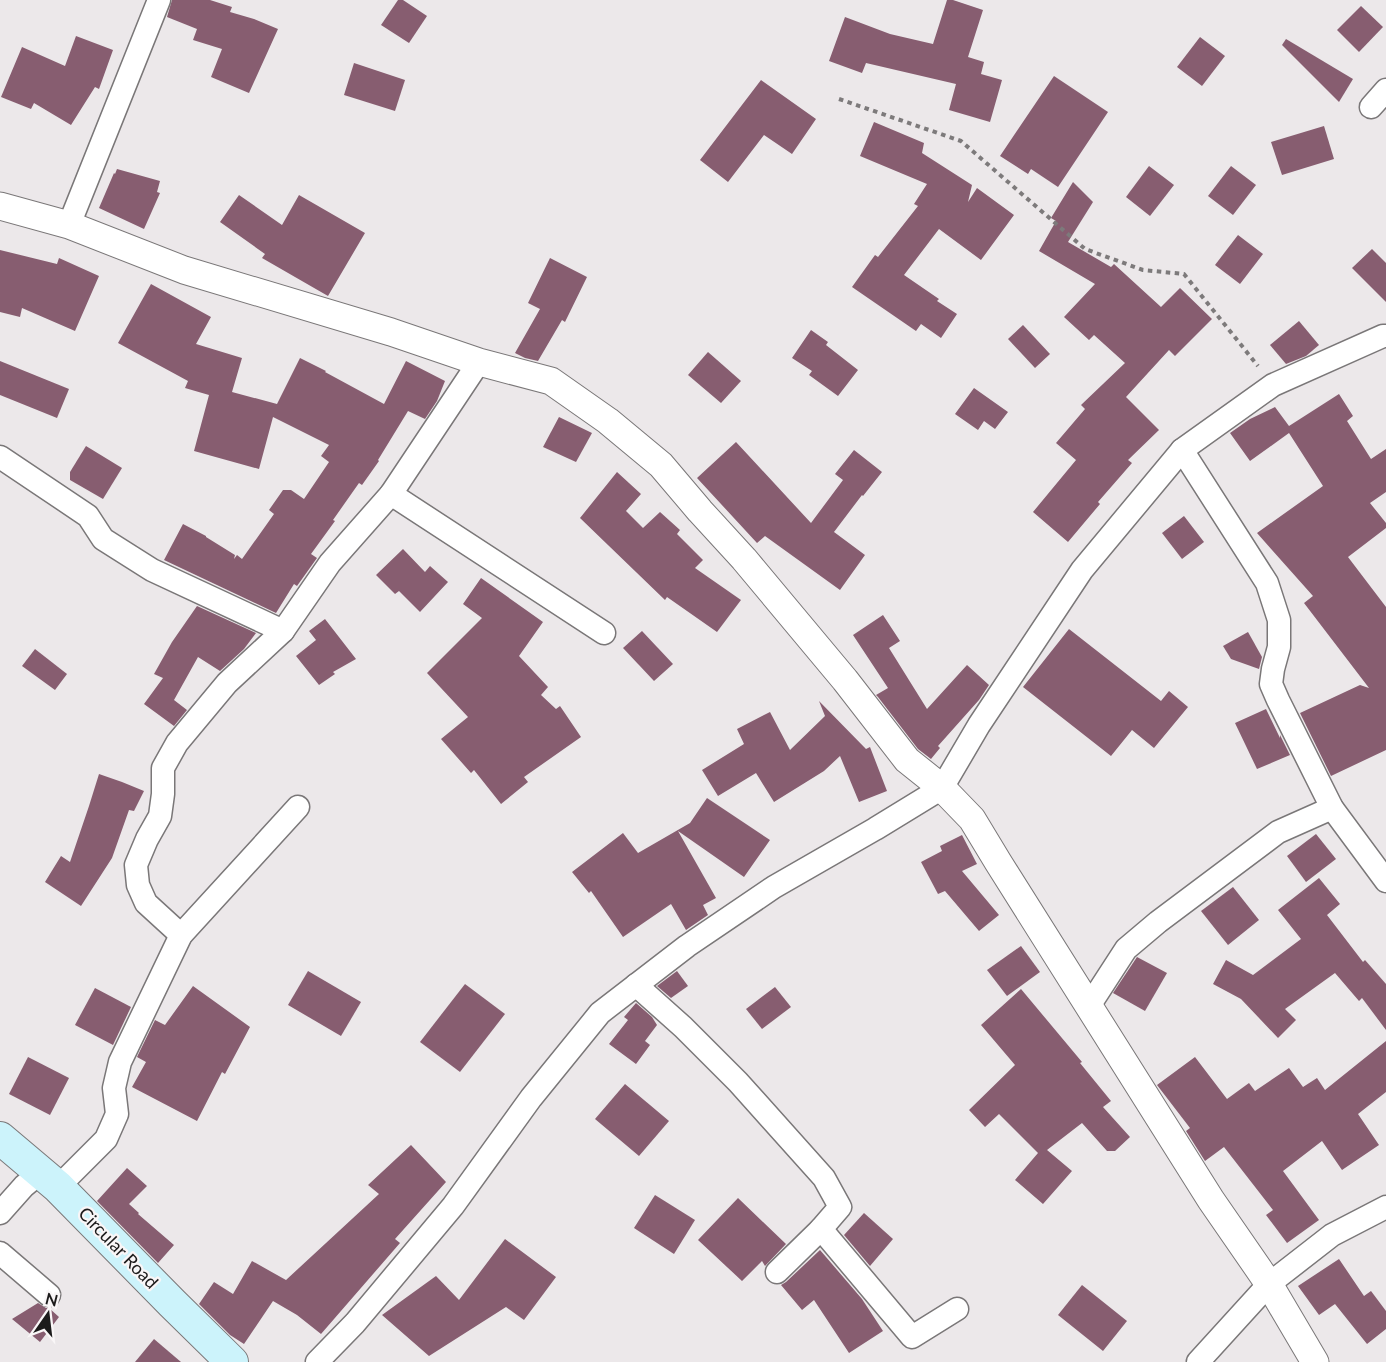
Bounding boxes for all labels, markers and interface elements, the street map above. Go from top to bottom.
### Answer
street label: Circular Road [74,1202,163,1293]
north arrow [18,1284,78,1344]
text: N [43,1288,60,1310]

